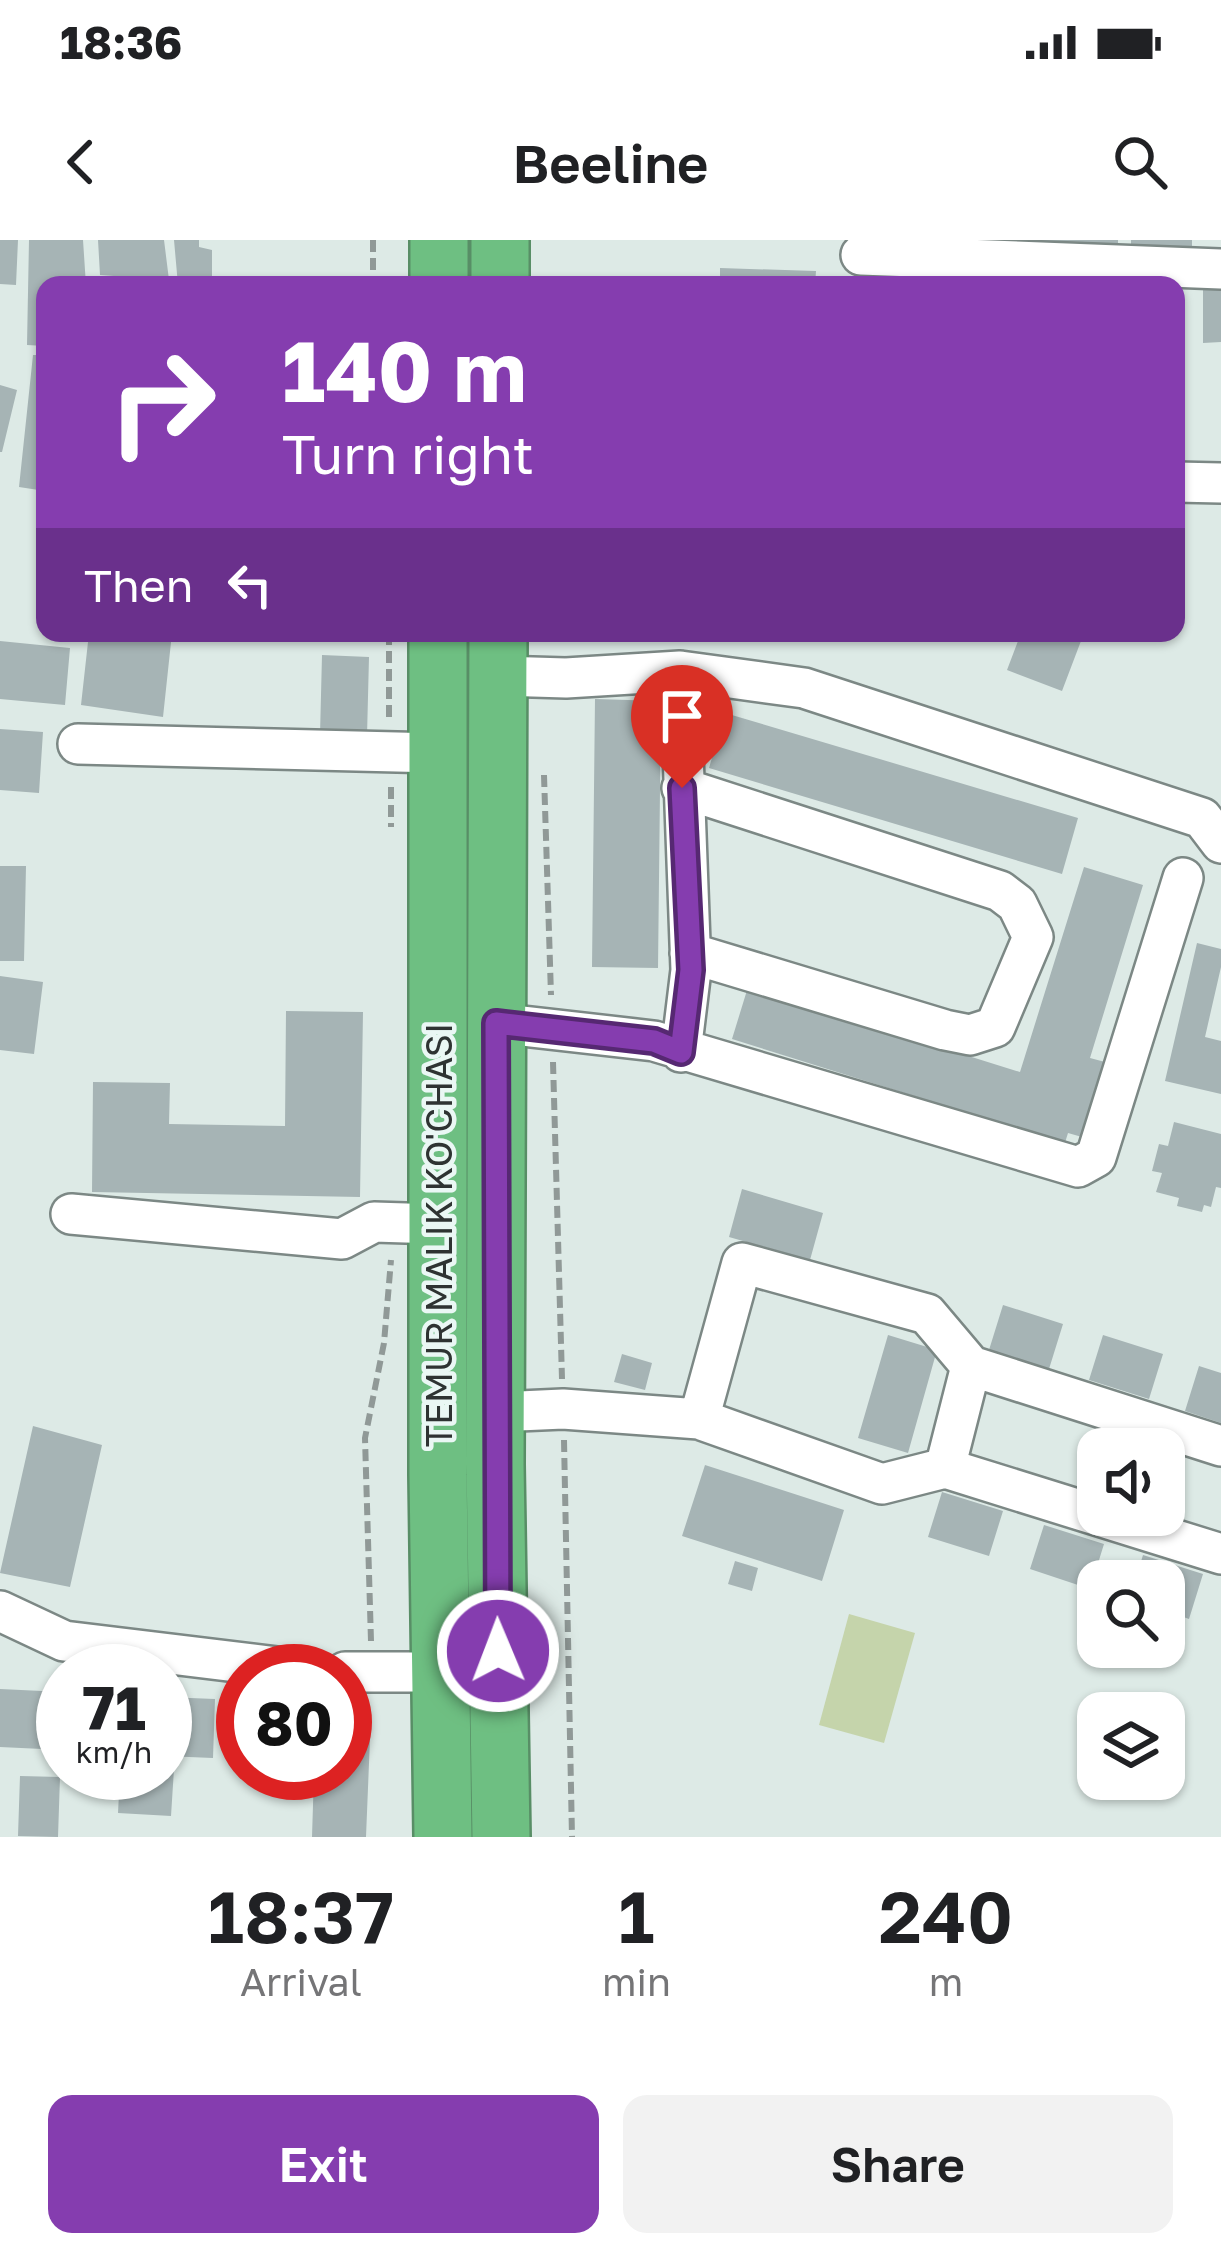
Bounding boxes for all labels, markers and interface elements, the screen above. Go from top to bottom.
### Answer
text: 18:36 [60,15,182,69]
icon: back [48,129,114,195]
icon: search [1107,129,1173,195]
text: Beeline [513,130,708,195]
text: 140 m [282,320,527,420]
icon: right [84,324,240,480]
text: Turn right [282,421,534,486]
icon: left [217,552,283,618]
text: Then [84,558,193,612]
pin [631,665,733,788]
icon: arrive [649,683,715,749]
street label: TEMUR MALIK KO'CHASI [417,1023,460,1447]
map controls [1077,1428,1185,1800]
button: sound [1077,1428,1185,1536]
button: search [1077,1560,1185,1668]
position arrow [435,1588,561,1714]
speed limit sign: 80 [216,1644,372,1800]
text: 71 [82,1671,146,1743]
button: layers [1077,1692,1185,1800]
text: km/h [76,1734,152,1770]
text: 18:37 [208,1872,394,1959]
text: 1 [618,1872,655,1959]
text: 240 [879,1872,1013,1959]
text: Arrival [240,1958,362,2005]
text: min [602,1958,671,2005]
text: m [929,1958,963,2005]
button: Exit [48,2095,599,2233]
button: Share [623,2095,1173,2233]

